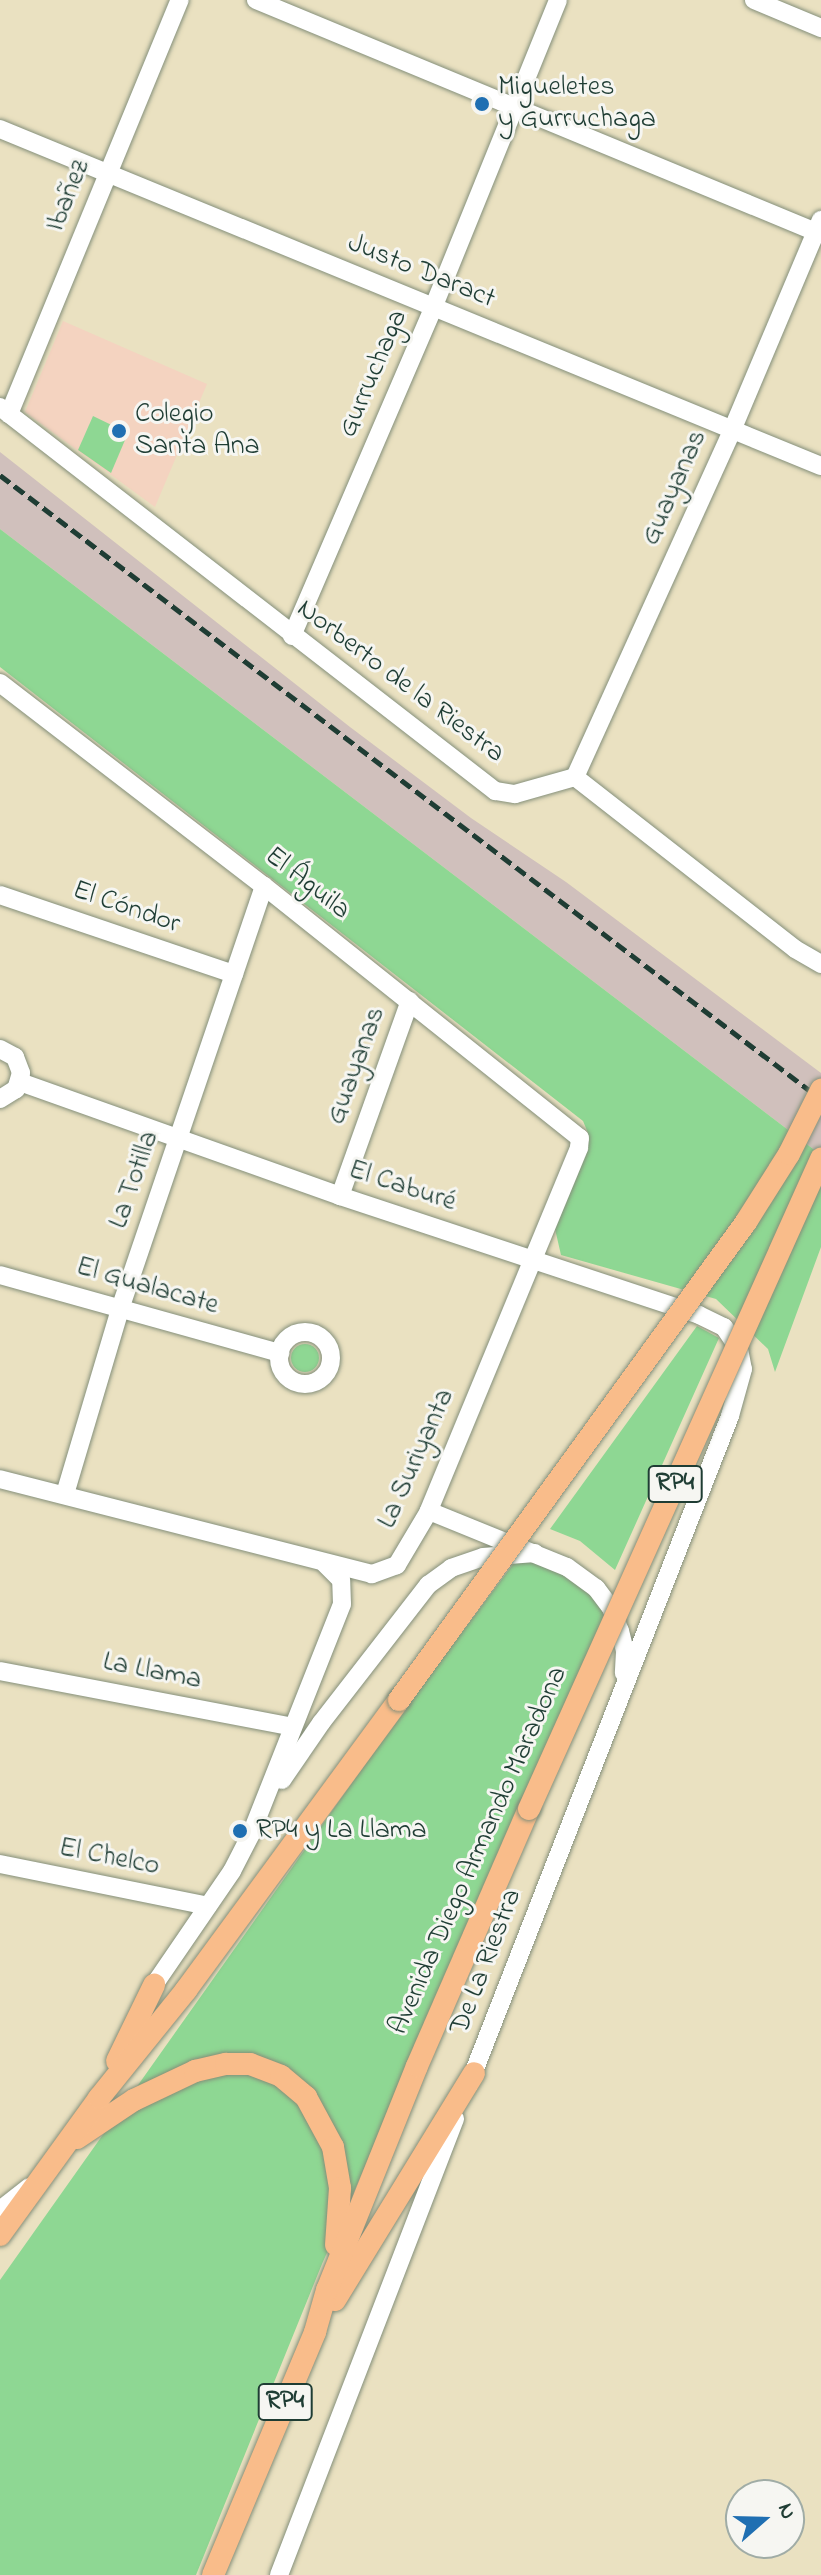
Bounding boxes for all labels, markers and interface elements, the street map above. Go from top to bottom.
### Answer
place label: Migueletes y Gurruchaga [498,71,656,137]
marker: Migueletes y Gurruchaga [473,95,491,113]
street label: Ibañez [39,155,99,237]
street label: Justo Daract [342,227,500,317]
street label: Gurruchaga [332,305,416,443]
place label: Colegio Santa Ana [135,398,260,464]
marker: Colegio Santa Ana [110,422,128,440]
street label: Guayanas [635,425,715,551]
street label: Norberto de la Riestra [289,593,511,771]
street label: El Águila [258,840,356,928]
street label: El Cóndor [68,874,184,942]
street label: Guayanas [320,1003,394,1129]
street label: La Totilla [103,1127,167,1233]
street label: El Caburé [344,1154,460,1220]
street label: El Gualacate [72,1251,222,1323]
street label: La Suriyanta [371,1384,463,1534]
road number: RP4 [647,1462,703,1506]
street label: La Llama [100,1646,204,1698]
street label: Avenida Diego Armando Maradona [382,1662,576,2040]
place label: RP4 y La Llama [256,1814,427,1848]
marker: RP4 y La Llama [231,1822,249,1840]
street label: El Chelco [56,1832,162,1884]
street label: De La Riestra [444,1885,530,2039]
road number: RP4 [257,2380,313,2424]
north arrow [725,2479,805,2559]
text: N [768,2499,803,2524]

